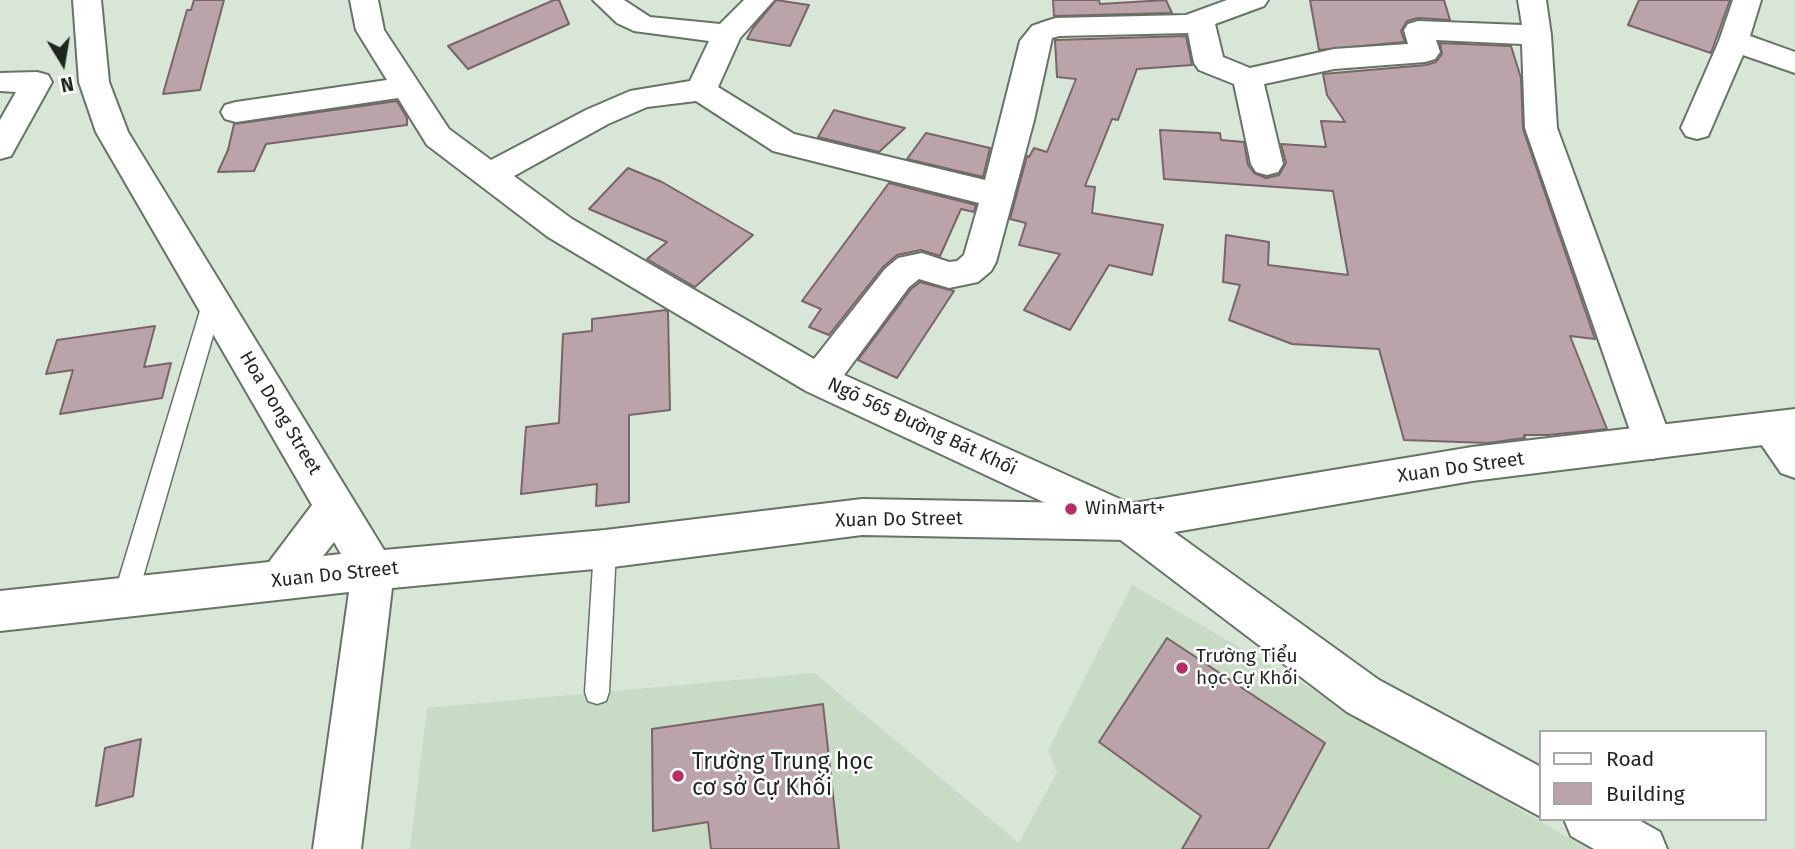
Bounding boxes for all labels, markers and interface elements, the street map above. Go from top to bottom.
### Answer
north arrow [28,28,98,98]
text: N [59,72,75,97]
street label: Hoa Dong Street [234,347,326,479]
street label: Ngõ 565 Đường Bát Khối [824,373,1020,481]
street label: Xuan Do Street [1396,448,1526,488]
place label: WinMart+ [1085,498,1165,520]
marker: WinMart+ [1063,501,1079,517]
street label: Xuan Do Street [835,507,963,533]
street label: Xuan Do Street [270,557,400,593]
place label: Trường Tiểu học Cự Khối [1196,646,1298,690]
marker: Trường Tiểu học Cự Khối [1174,660,1190,676]
legend [1540,730,1767,821]
text: Road [1606,746,1654,772]
place label: Trường Trung học cơ sở Cự Khối [692,749,874,803]
marker: Trường Trung học cơ sở Cự Khối [670,768,686,784]
text: Building [1606,781,1685,807]

